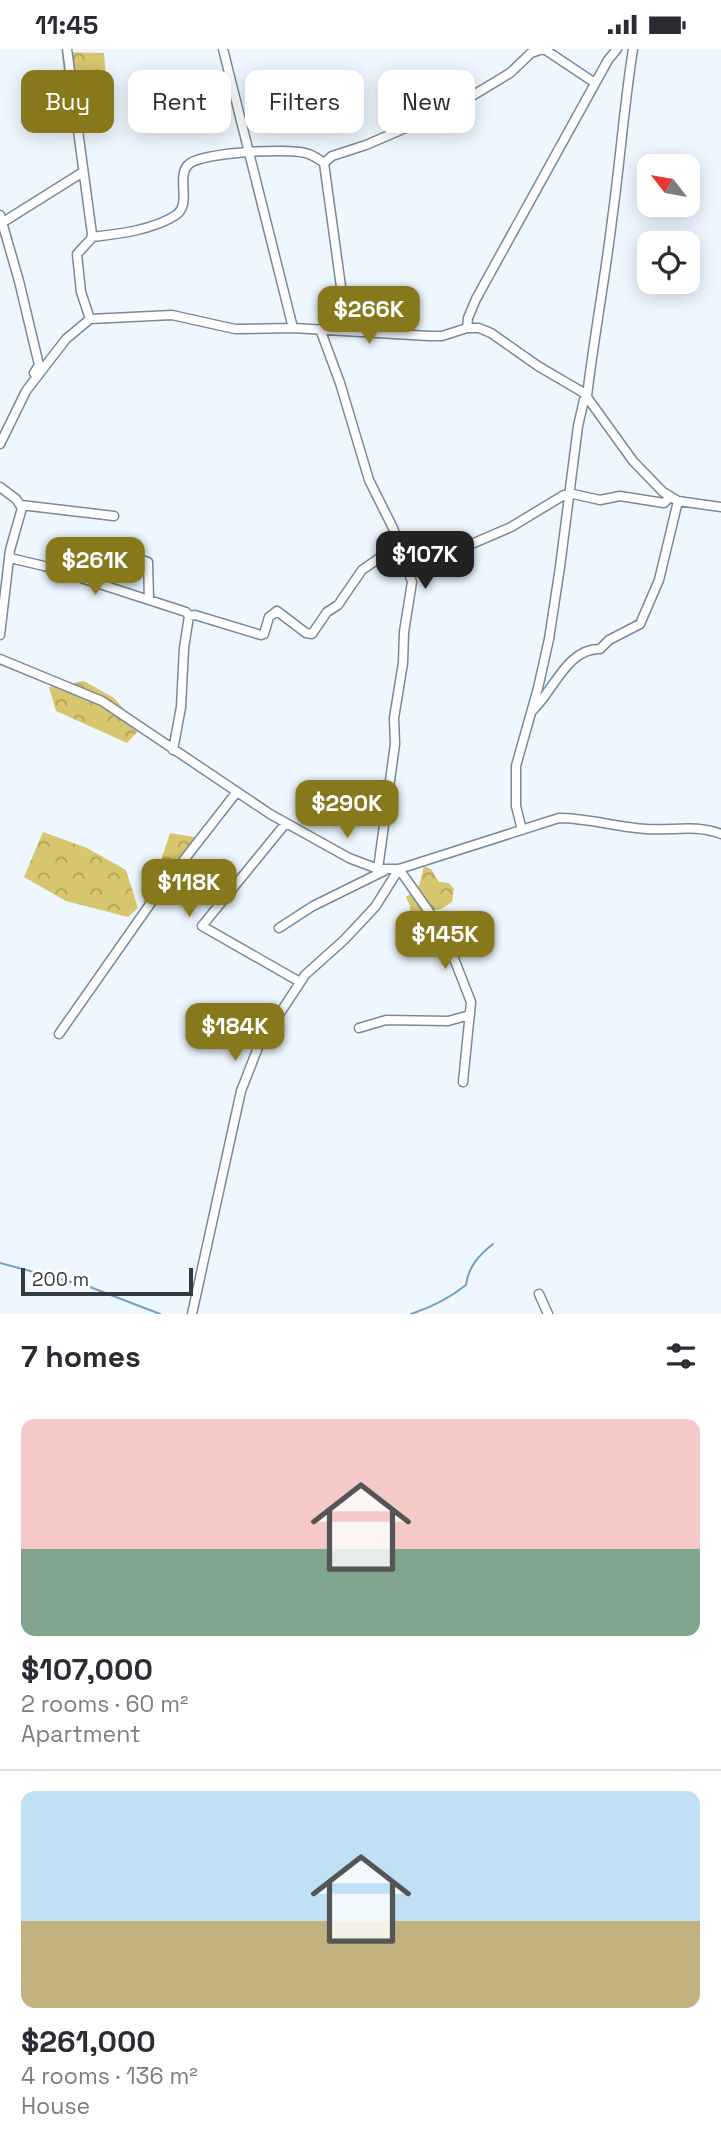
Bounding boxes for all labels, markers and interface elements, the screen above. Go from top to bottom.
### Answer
text: 11:45 [35,8,98,42]
chip: Buy [21,70,114,133]
chip: Rent [128,70,231,133]
chip: Filters [245,70,364,133]
chip: New [378,70,475,133]
north arrow [637,154,700,217]
map controls [637,154,700,294]
button: locate [637,231,700,294]
pin: $266K [320,287,418,346]
text: $266K [334,294,404,324]
pin: $107K [376,531,474,591]
pin: $261K [46,538,144,597]
text: $107K [392,539,458,569]
text: $261K [62,545,128,575]
pin: $290K [298,781,396,840]
text: $290K [311,788,383,818]
pin: $118K [140,859,238,919]
text: $118K [158,867,220,897]
pin: $145K [396,911,494,971]
text: $145K [411,919,479,949]
pin: $184K [186,1003,284,1063]
text: $184K [201,1011,269,1041]
scale bar [21,1265,192,1297]
text: 200 m [32,1267,89,1292]
text: 7 homes [21,1337,141,1376]
icon: filters [662,1337,700,1375]
icon: home [298,1464,424,1590]
text: $107,000 [21,1650,153,1689]
text: 2 rooms · 60 m² [21,1689,188,1719]
text: Apartment [21,1719,141,1749]
icon: home [298,1836,424,1962]
text: $261,000 [21,2022,156,2061]
text: 4 rooms · 136 m² [21,2061,198,2091]
text: House [21,2091,90,2121]

